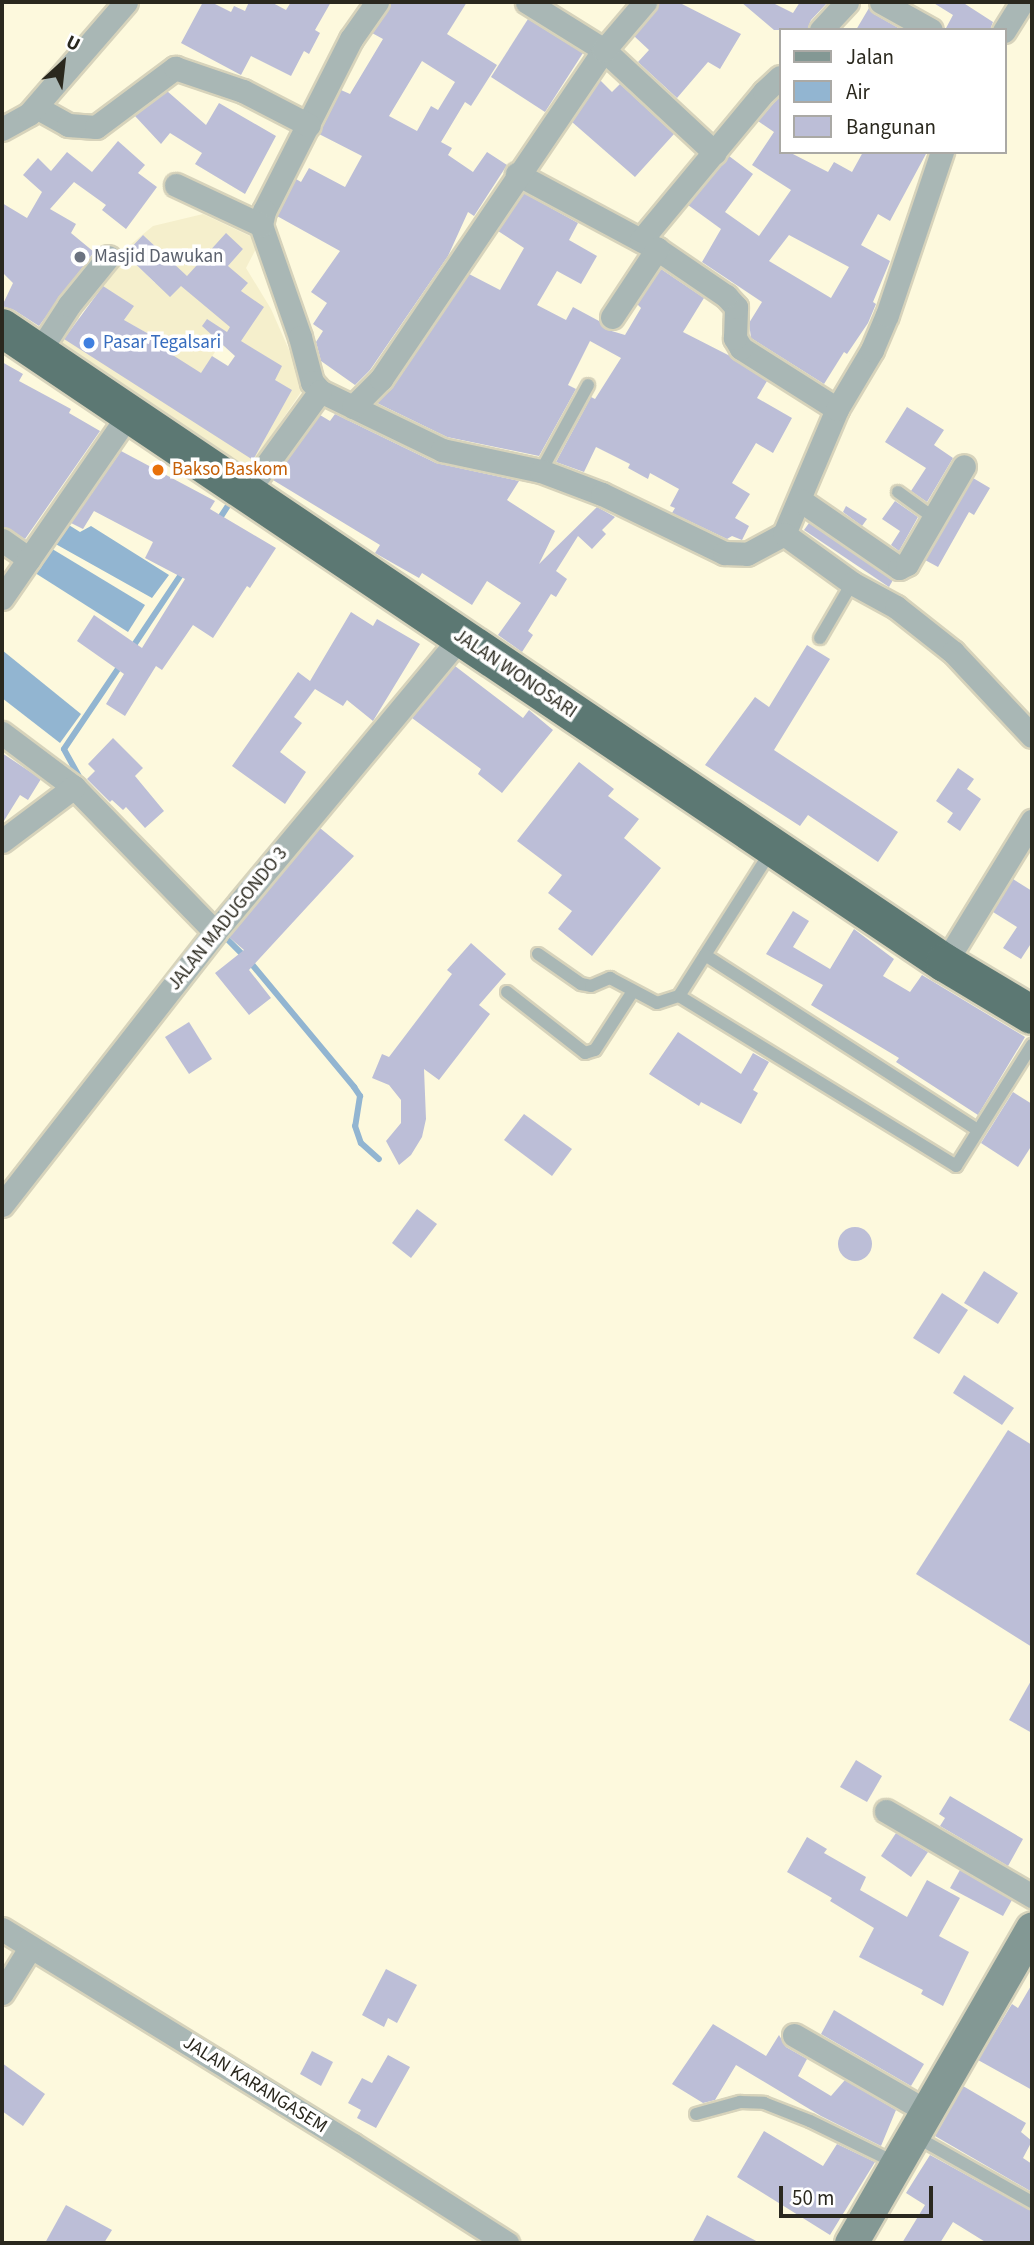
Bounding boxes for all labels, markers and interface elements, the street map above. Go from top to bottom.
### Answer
north arrow [28,28,98,98]
legend [778,28,1006,154]
text: U [61,29,85,59]
text: Jalan [846,42,894,72]
text: Air [846,77,870,107]
text: Bangunan [846,112,936,142]
place label: Masjid Dawukan [94,246,224,268]
marker: Masjid Dawukan [72,249,88,265]
place label: Pasar Tegalsari [103,332,221,354]
marker: Pasar Tegalsari [81,335,97,351]
place label: Bakso Baskom [172,459,288,481]
marker: Bakso Baskom [150,462,166,478]
street label: JALAN WONOSARI [449,624,581,724]
street label: JALAN MADUGONDO 3 [163,843,293,995]
street label: JALAN KARANGASEM [179,2031,331,2139]
scale bar [782,2172,936,2216]
text: 50 m [792,2183,834,2213]

